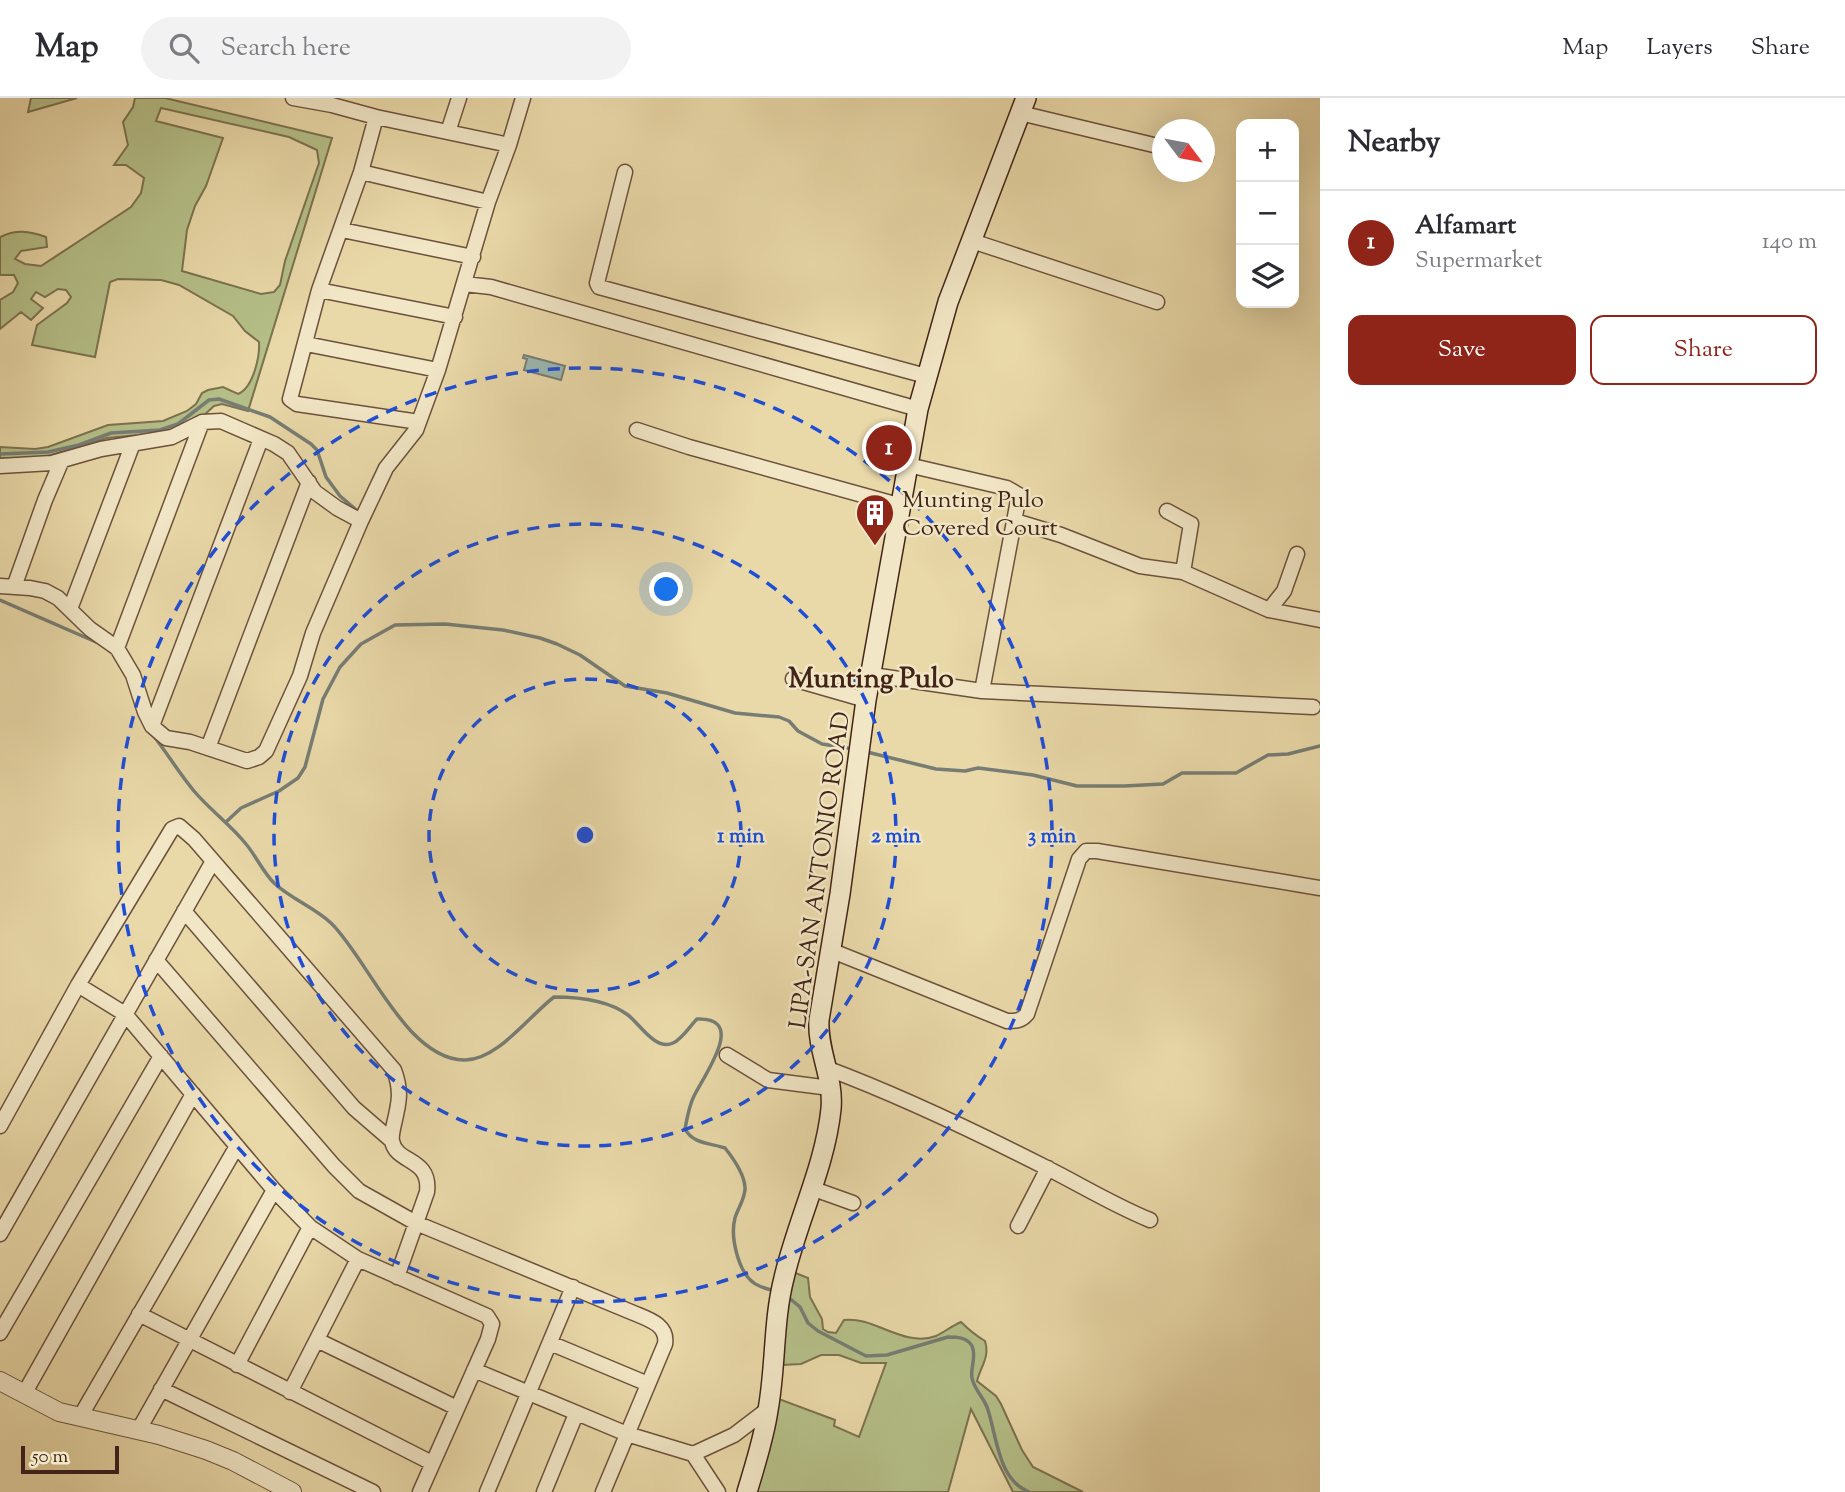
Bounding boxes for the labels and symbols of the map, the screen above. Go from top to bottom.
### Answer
north arrow [1152,119,1215,182]
pin: 1 [866,422,912,474]
place label: Munting Pulo Covered Court [902,484,1058,546]
building icon: Munting Pulo Covered Court [854,492,896,547]
your location [649,572,683,606]
district label: Munting Pulo [788,660,954,700]
street label: LIPA-SAN ANTONIO ROAD [782,709,860,1031]
text: 1 min [717,822,765,852]
text: 2 min [871,822,922,852]
text: 3 min [1028,822,1077,852]
centre of rings [573,823,597,847]
scale bar [21,1443,119,1475]

